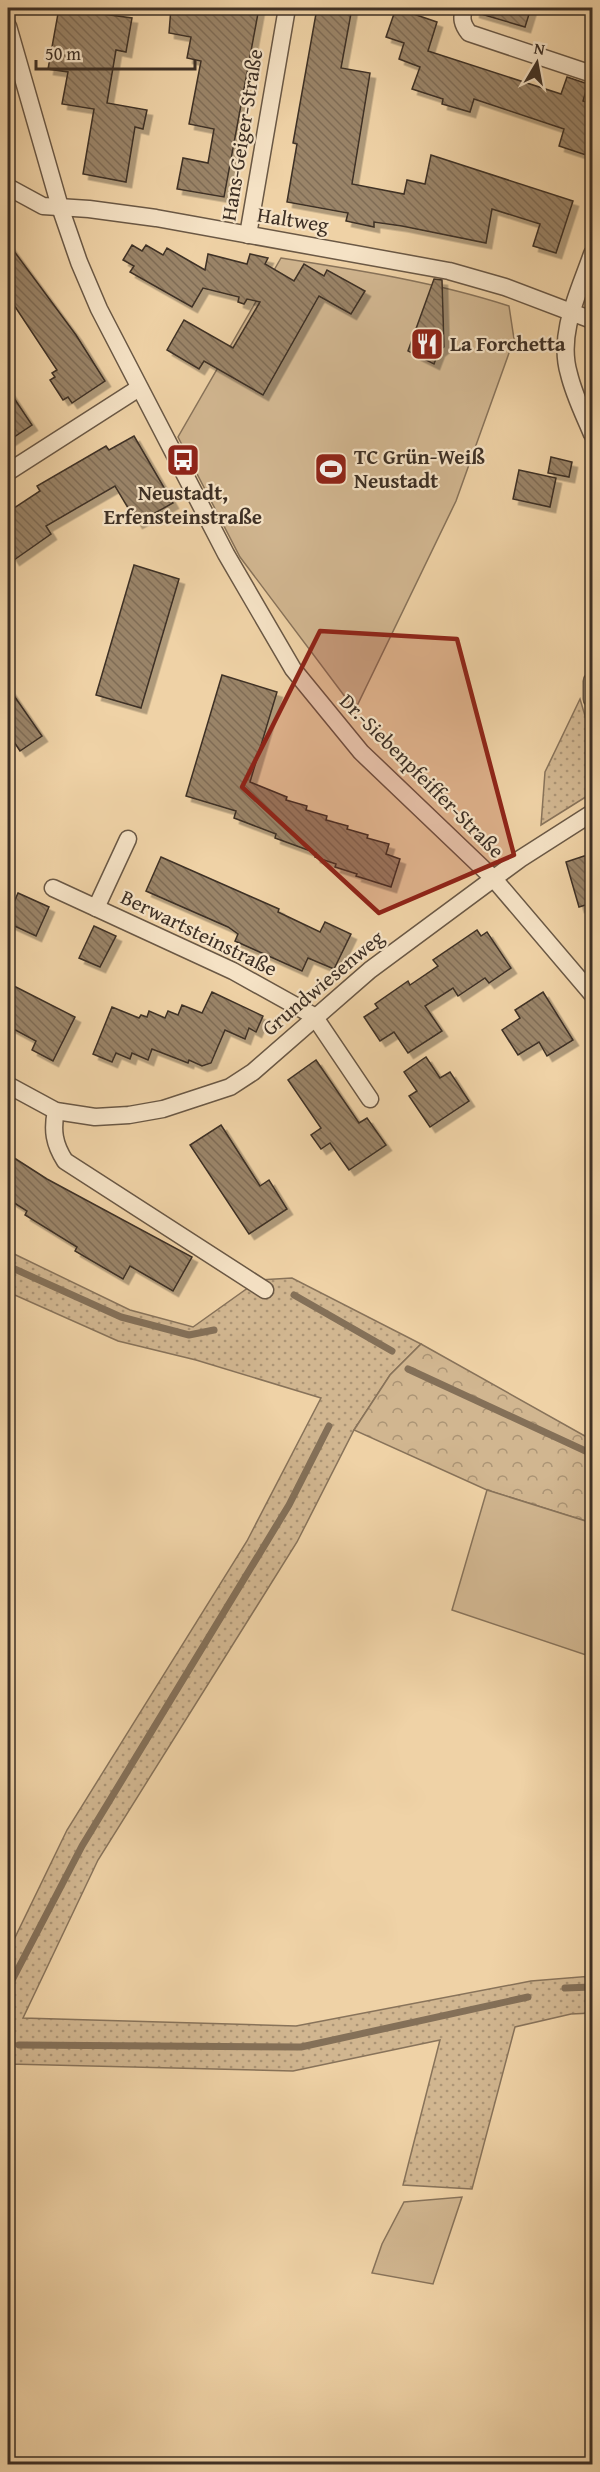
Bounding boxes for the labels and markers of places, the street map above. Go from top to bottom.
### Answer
restaurant icon: La Forchetta [409,326,445,362]
place label: La Forchetta [450,328,566,359]
place label: TC Grün-Weiß Neustadt [354,441,485,496]
bus stop icon: Neustadt, Erfensteinstraße [165,442,201,478]
sports icon: TC Grün-Weiß Neustadt [313,451,349,487]
place label: Neustadt, Erfensteinstraße [104,477,262,532]

